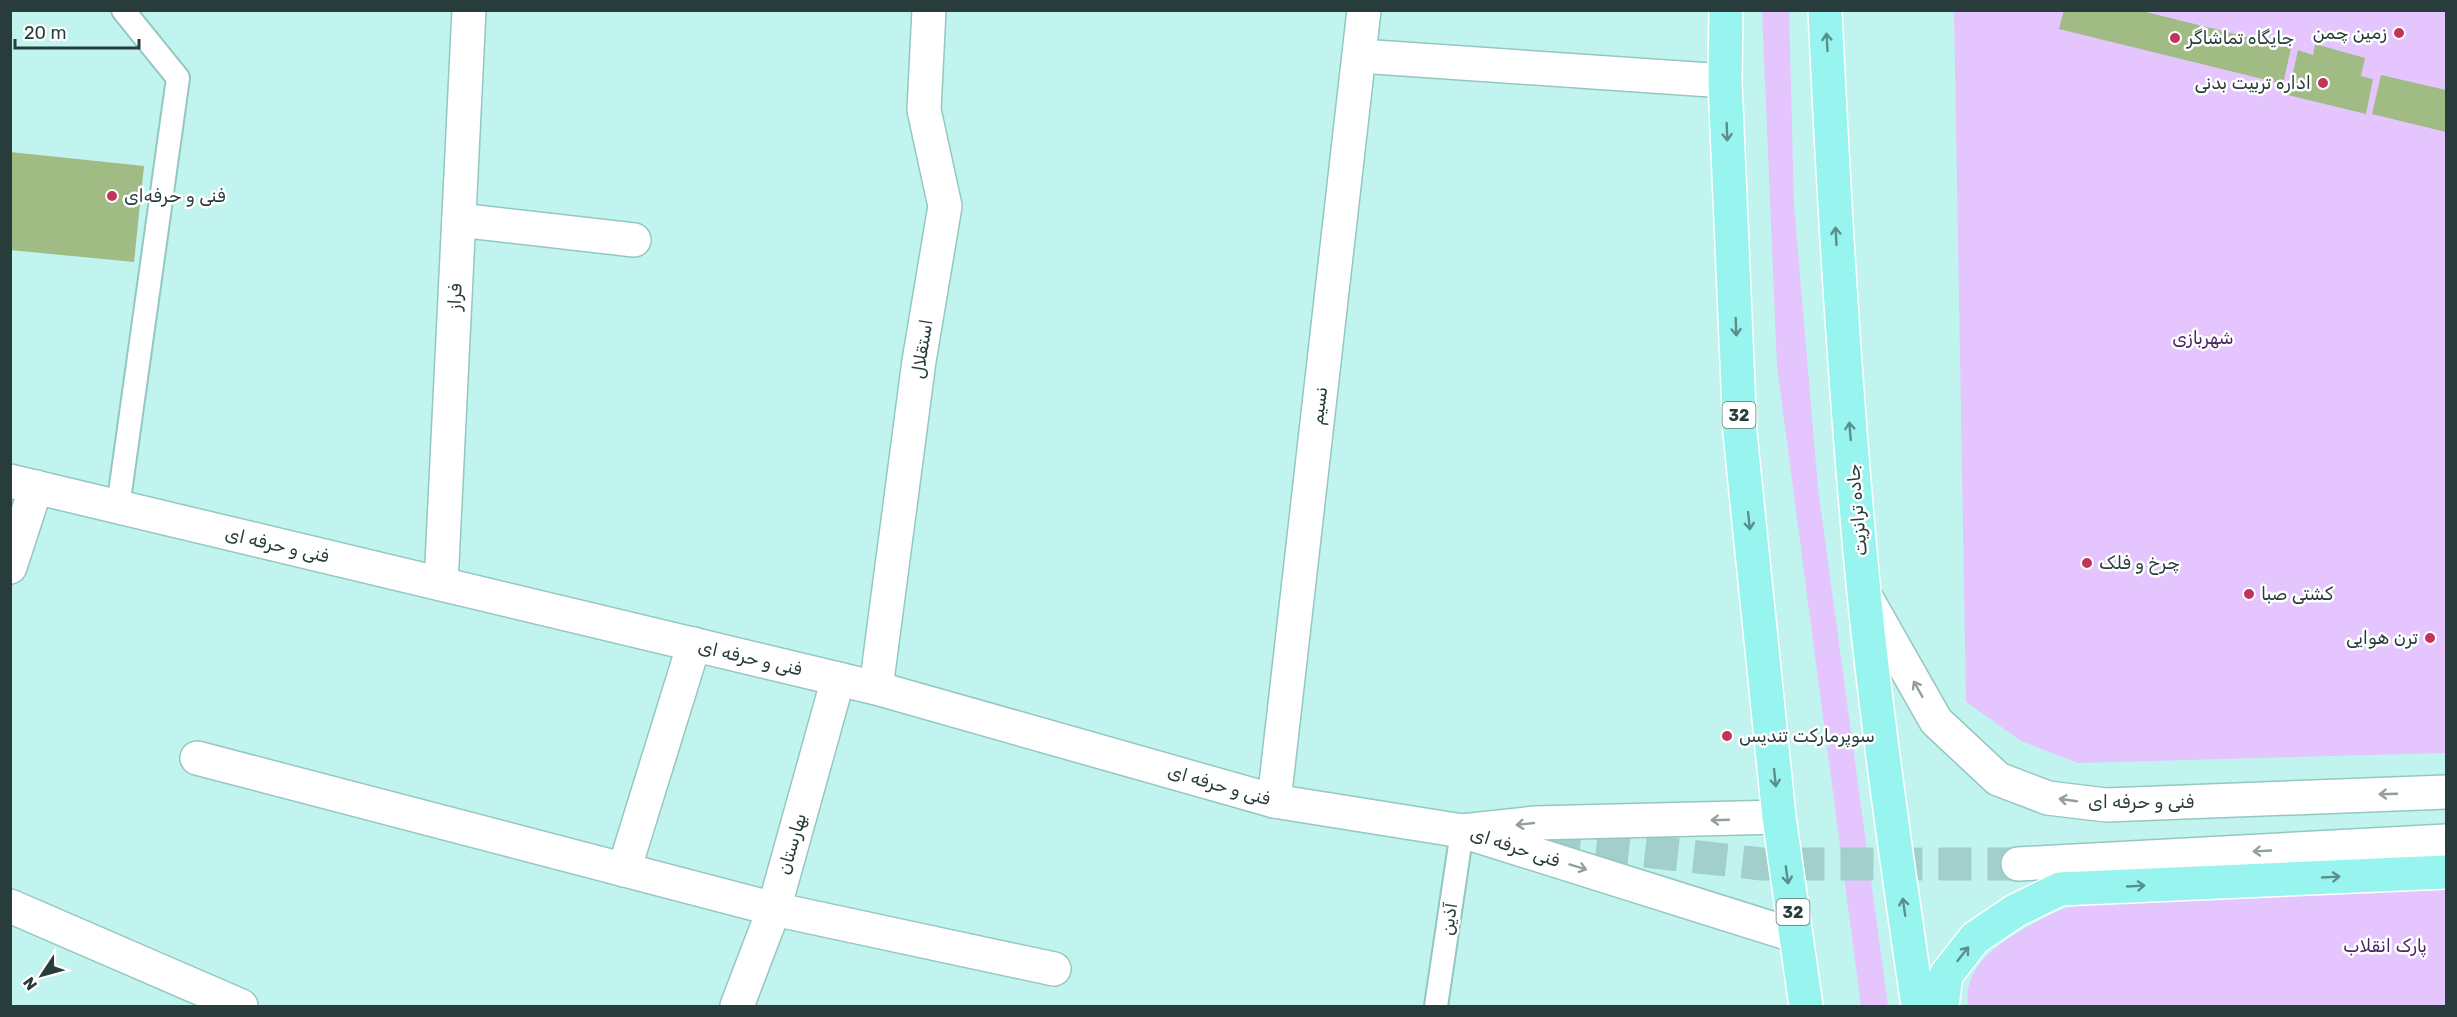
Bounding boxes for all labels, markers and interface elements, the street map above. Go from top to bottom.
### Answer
scale bar [15,12,140,50]
text: 20 m [24,22,66,44]
place label: زمین چمن [2313,22,2387,44]
marker: زمین چمن [2392,26,2406,40]
place label: جایگاه تماشاگر [2186,27,2294,49]
marker: جایگاه تماشاگر [2168,31,2182,45]
one-way arrow [1821,32,1832,52]
place label: اداره تربیت بدنی [2194,72,2311,94]
marker: اداره تربیت بدنی [2316,76,2330,90]
one-way arrow [1722,121,1733,141]
place label: فنی و حرفه‌ای [124,185,225,207]
marker: فنی و حرفه‌ای [105,189,119,203]
one-way arrow [1830,227,1841,247]
street label: فراز [443,283,467,312]
one-way arrow [1730,316,1741,336]
street label: استقلال [906,318,938,380]
park label: شهربازی [2172,327,2234,349]
street label: نسيم [1306,386,1333,426]
road number: 32 [1722,402,1756,428]
one-way arrow [1845,421,1856,441]
street label: جاده ترانزیت [1842,463,1872,557]
one-way arrow [1744,511,1755,531]
street label: فنی و حرفه ای [223,522,331,568]
place label: چرخ و فلک [2099,552,2180,575]
marker: چرخ و فلک [2080,556,2094,570]
place label: کشتی صبا [2261,583,2333,605]
marker: کشتی صبا [2242,587,2256,601]
place label: ترن هوایی [2346,627,2418,649]
marker: ترن هوایی [2423,631,2437,645]
street label: فنی و حرفه ای [696,635,804,681]
one-way arrow [1912,680,1923,698]
place label: سوپرمارکت تندیس [1739,725,1875,748]
marker: سوپرمارکت تندیس [1720,729,1734,743]
street label: فنی و حرفه ای [1165,760,1273,810]
one-way arrow [1770,768,1781,787]
one-way arrow [2379,789,2399,800]
street label: فنی و حرفه ای [2088,791,2194,813]
one-way arrow [2058,795,2078,806]
street label: بهارستان [773,811,811,877]
one-way arrow [1711,814,1731,825]
one-way arrow [1516,819,1536,830]
street label: فنی حرفه ای [1467,822,1563,872]
one-way arrow [2253,845,2273,856]
one-way arrow [1568,862,1587,873]
one-way arrow [1782,865,1793,884]
one-way arrow [2321,872,2341,883]
one-way arrow [2126,880,2146,891]
one-way arrow [1898,898,1909,917]
road number: 32 [1776,899,1810,925]
street label: آذین [1436,901,1462,937]
park label: پارک انقلاب [2343,935,2427,958]
north arrow [12,945,72,1005]
one-way arrow [1956,946,1969,962]
text: N [19,973,41,994]

